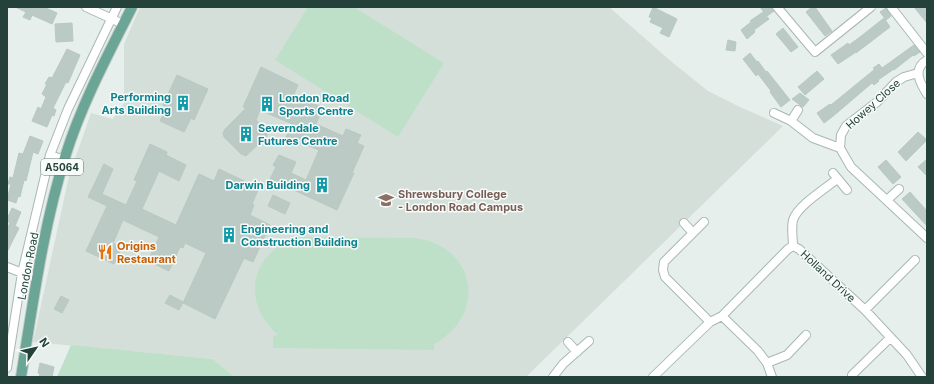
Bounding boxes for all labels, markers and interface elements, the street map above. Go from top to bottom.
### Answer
street label: Howey Close [843,76,903,132]
place label: Performing Arts Building [102,90,171,117]
place label: London Road Sports Centre [279,91,354,118]
building icon: Performing Arts Building [174,94,192,112]
building icon: London Road Sports Centre [258,95,276,113]
place label: Severndale Futures Centre [258,121,338,148]
building icon: Severndale Futures Centre [237,125,255,143]
road number: A5064 [41,159,83,175]
building icon: Darwin Building [313,176,331,194]
place label: Darwin Building [226,178,310,192]
place label: Shrewsbury College - London Road Campus [398,187,523,214]
school or university icon: Shrewsbury College - London Road Campus [377,191,395,209]
place label: Engineering and Construction Building [241,222,358,249]
building icon: Engineering and Construction Building [220,226,238,244]
street label: London Road [15,231,41,301]
place label: Origins Restaurant [117,239,176,266]
restaurant icon: Origins Restaurant [96,243,114,261]
street label: Holland Drive [798,247,858,305]
north arrow [16,328,56,368]
text: N [36,335,52,350]

